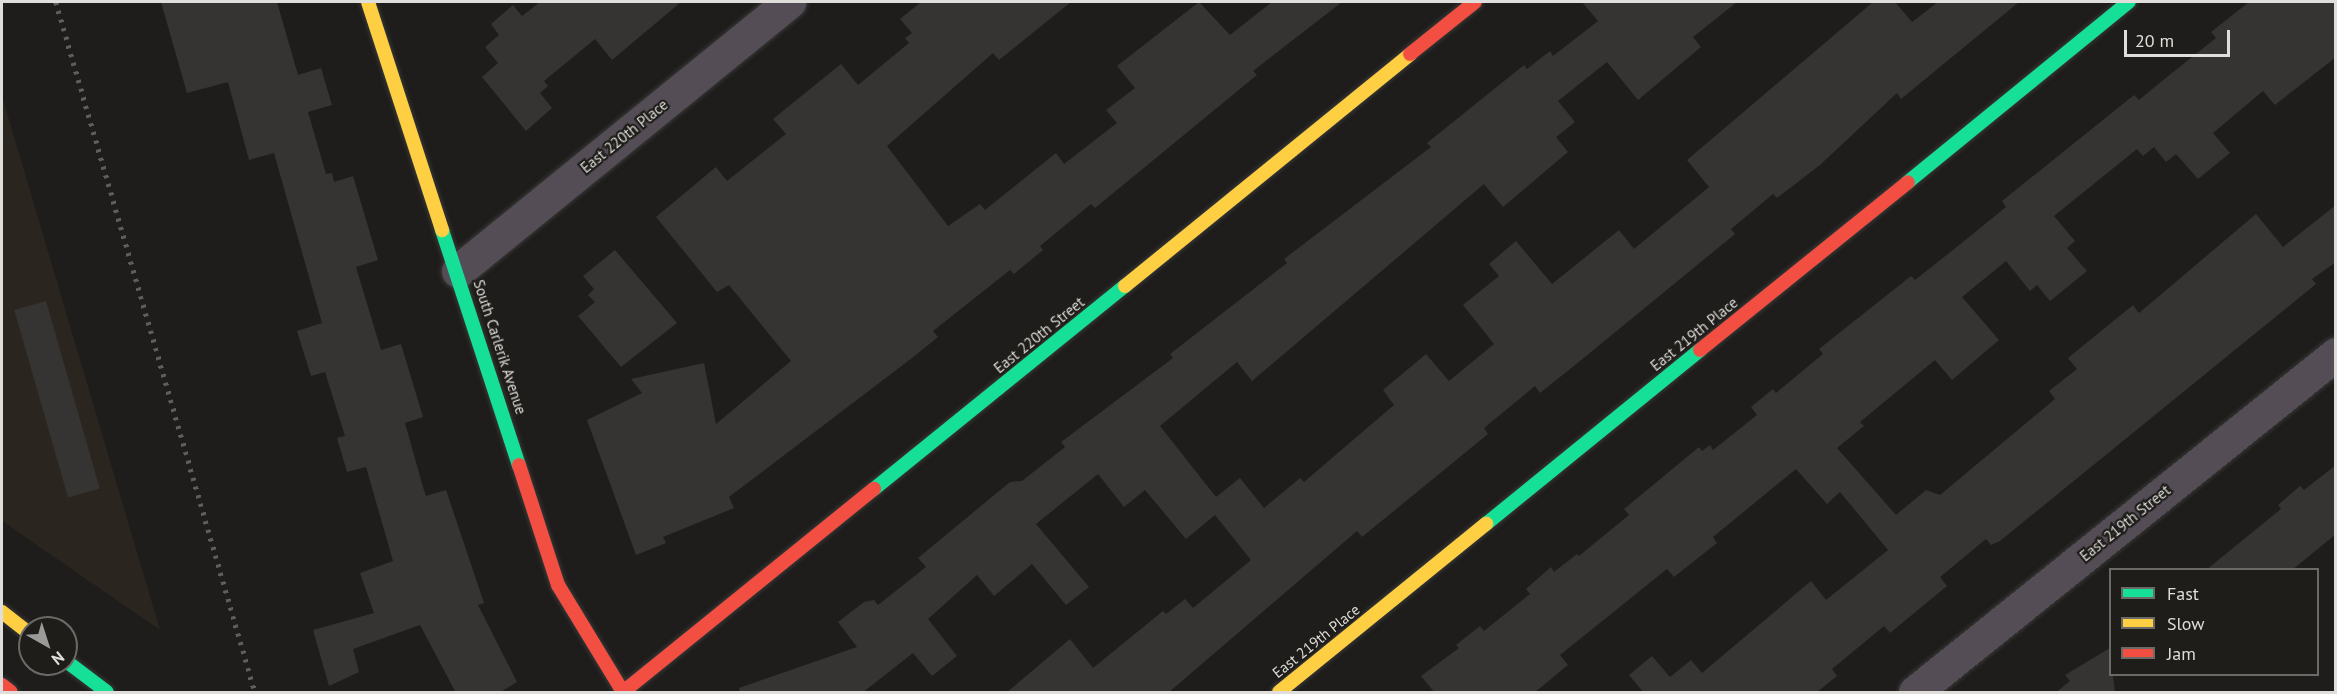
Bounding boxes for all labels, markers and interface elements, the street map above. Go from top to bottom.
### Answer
scale bar [2127,18,2234,56]
text: 20 m [2135,29,2174,52]
street label: East 220th Place [577,95,671,177]
street label: South Carlerik Avenue [470,277,530,417]
street label: East 220th Street [990,293,1088,377]
street label: East 219th Place [1647,293,1741,375]
street label: East 219th Street [2076,481,2174,565]
legend [2109,568,2319,676]
text: Fast [2167,582,2199,605]
street label: East 219th Place [1269,600,1363,682]
text: Slow [2167,612,2205,635]
north arrow [18,616,78,676]
text: Jam [2167,642,2196,665]
text: N [48,647,68,670]

